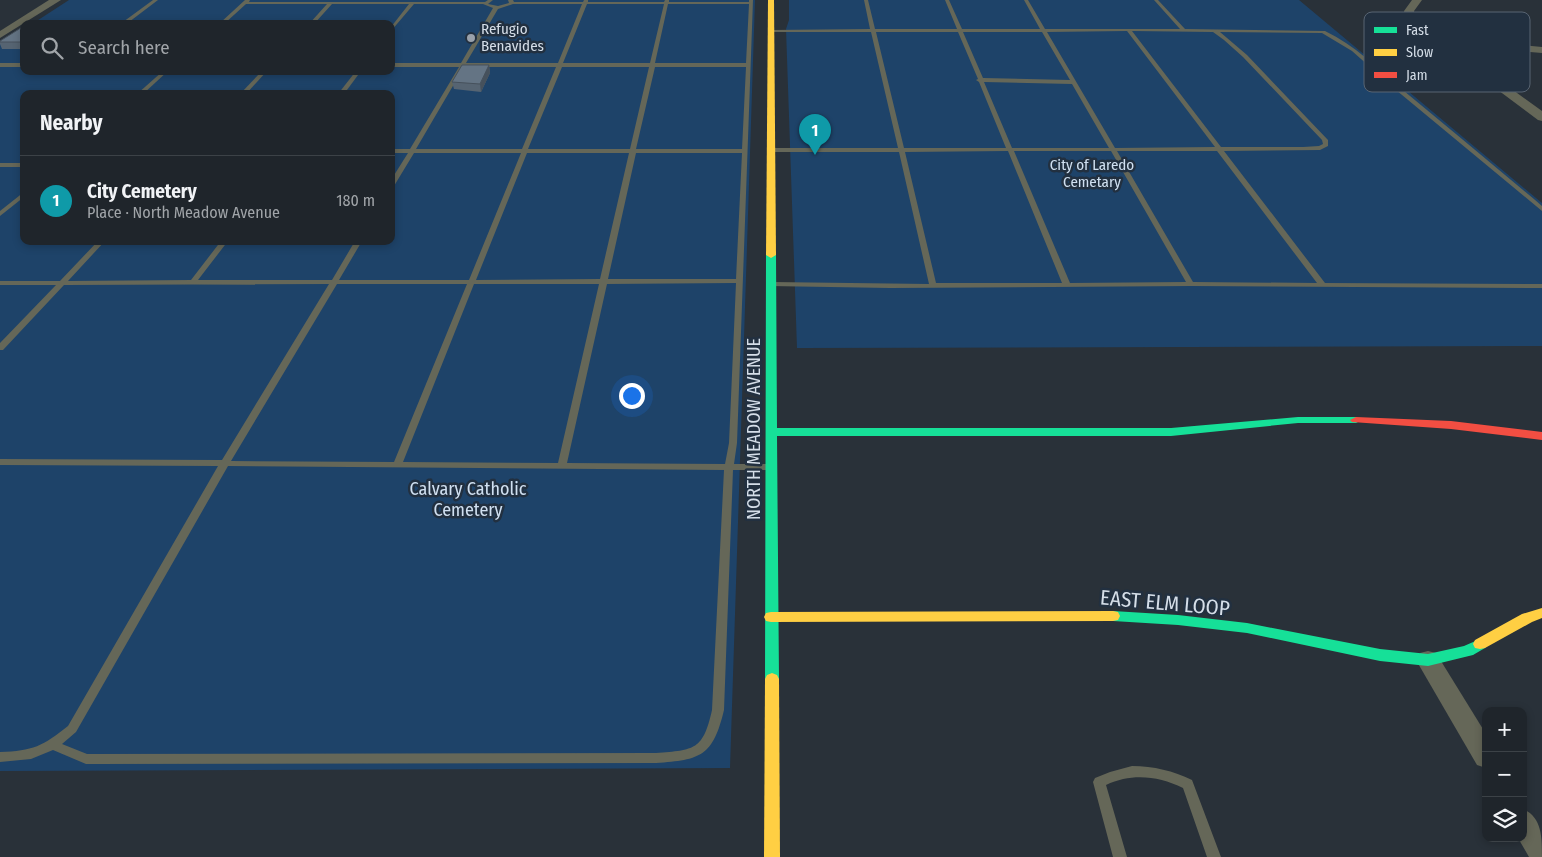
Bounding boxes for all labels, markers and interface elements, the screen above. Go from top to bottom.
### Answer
legend [1364,12,1530,92]
search box [20,20,395,75]
place label: Refugio Benavides [481,20,544,55]
text: Fast [1406,22,1429,39]
marker: Refugio Benavides [465,32,477,44]
icon: search [38,34,66,62]
text: Search here [78,36,170,59]
text: Slow [1406,44,1433,61]
text: Jam [1406,67,1427,84]
text: Nearby [40,110,102,136]
pin: 1 [799,114,831,155]
park label: City of Laredo Cemetary [1050,156,1134,191]
text: City Cemetery [87,180,197,203]
text: 1 [53,191,59,210]
text: 180 m [336,191,375,210]
text: Place · North Meadow Avenue [87,203,280,222]
street label: NORTH MEADOW AVENUE [743,338,765,520]
your location [619,383,645,409]
park label: Calvary Catholic Cemetery [410,478,527,521]
street label: EAST ELM LOOP [1099,584,1231,622]
map controls [1482,707,1527,842]
button: + [1482,707,1527,752]
button: − [1482,752,1527,797]
button: layers [1482,797,1527,842]

